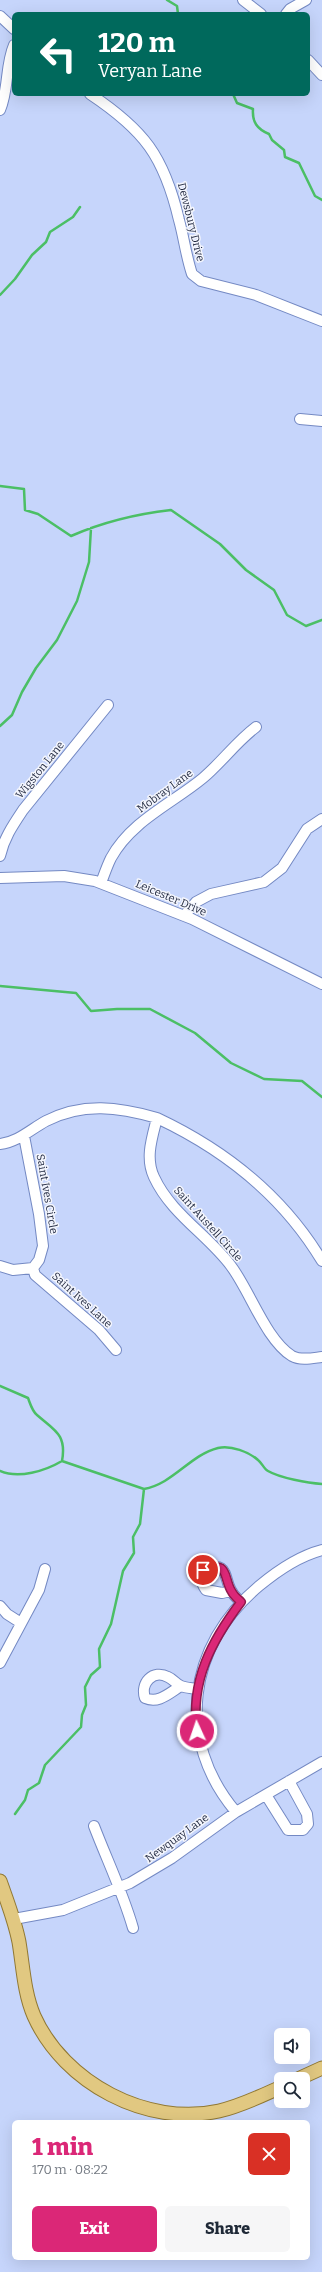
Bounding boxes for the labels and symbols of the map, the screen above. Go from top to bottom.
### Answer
street label: Dewsbury Drive [175,181,207,263]
street label: Wigston Lane [13,739,67,801]
street label: Mobray Lane [135,767,195,815]
street label: Leicester Drive [133,877,209,919]
street label: Saint Ives Circle [34,1153,60,1235]
street label: Saint Austell Circle [171,1184,245,1264]
street label: Saint Ives Lane [49,1270,115,1330]
pin [186,1553,220,1587]
position arrow [176,1710,218,1752]
street label: Newquay Lane [143,1811,211,1865]

